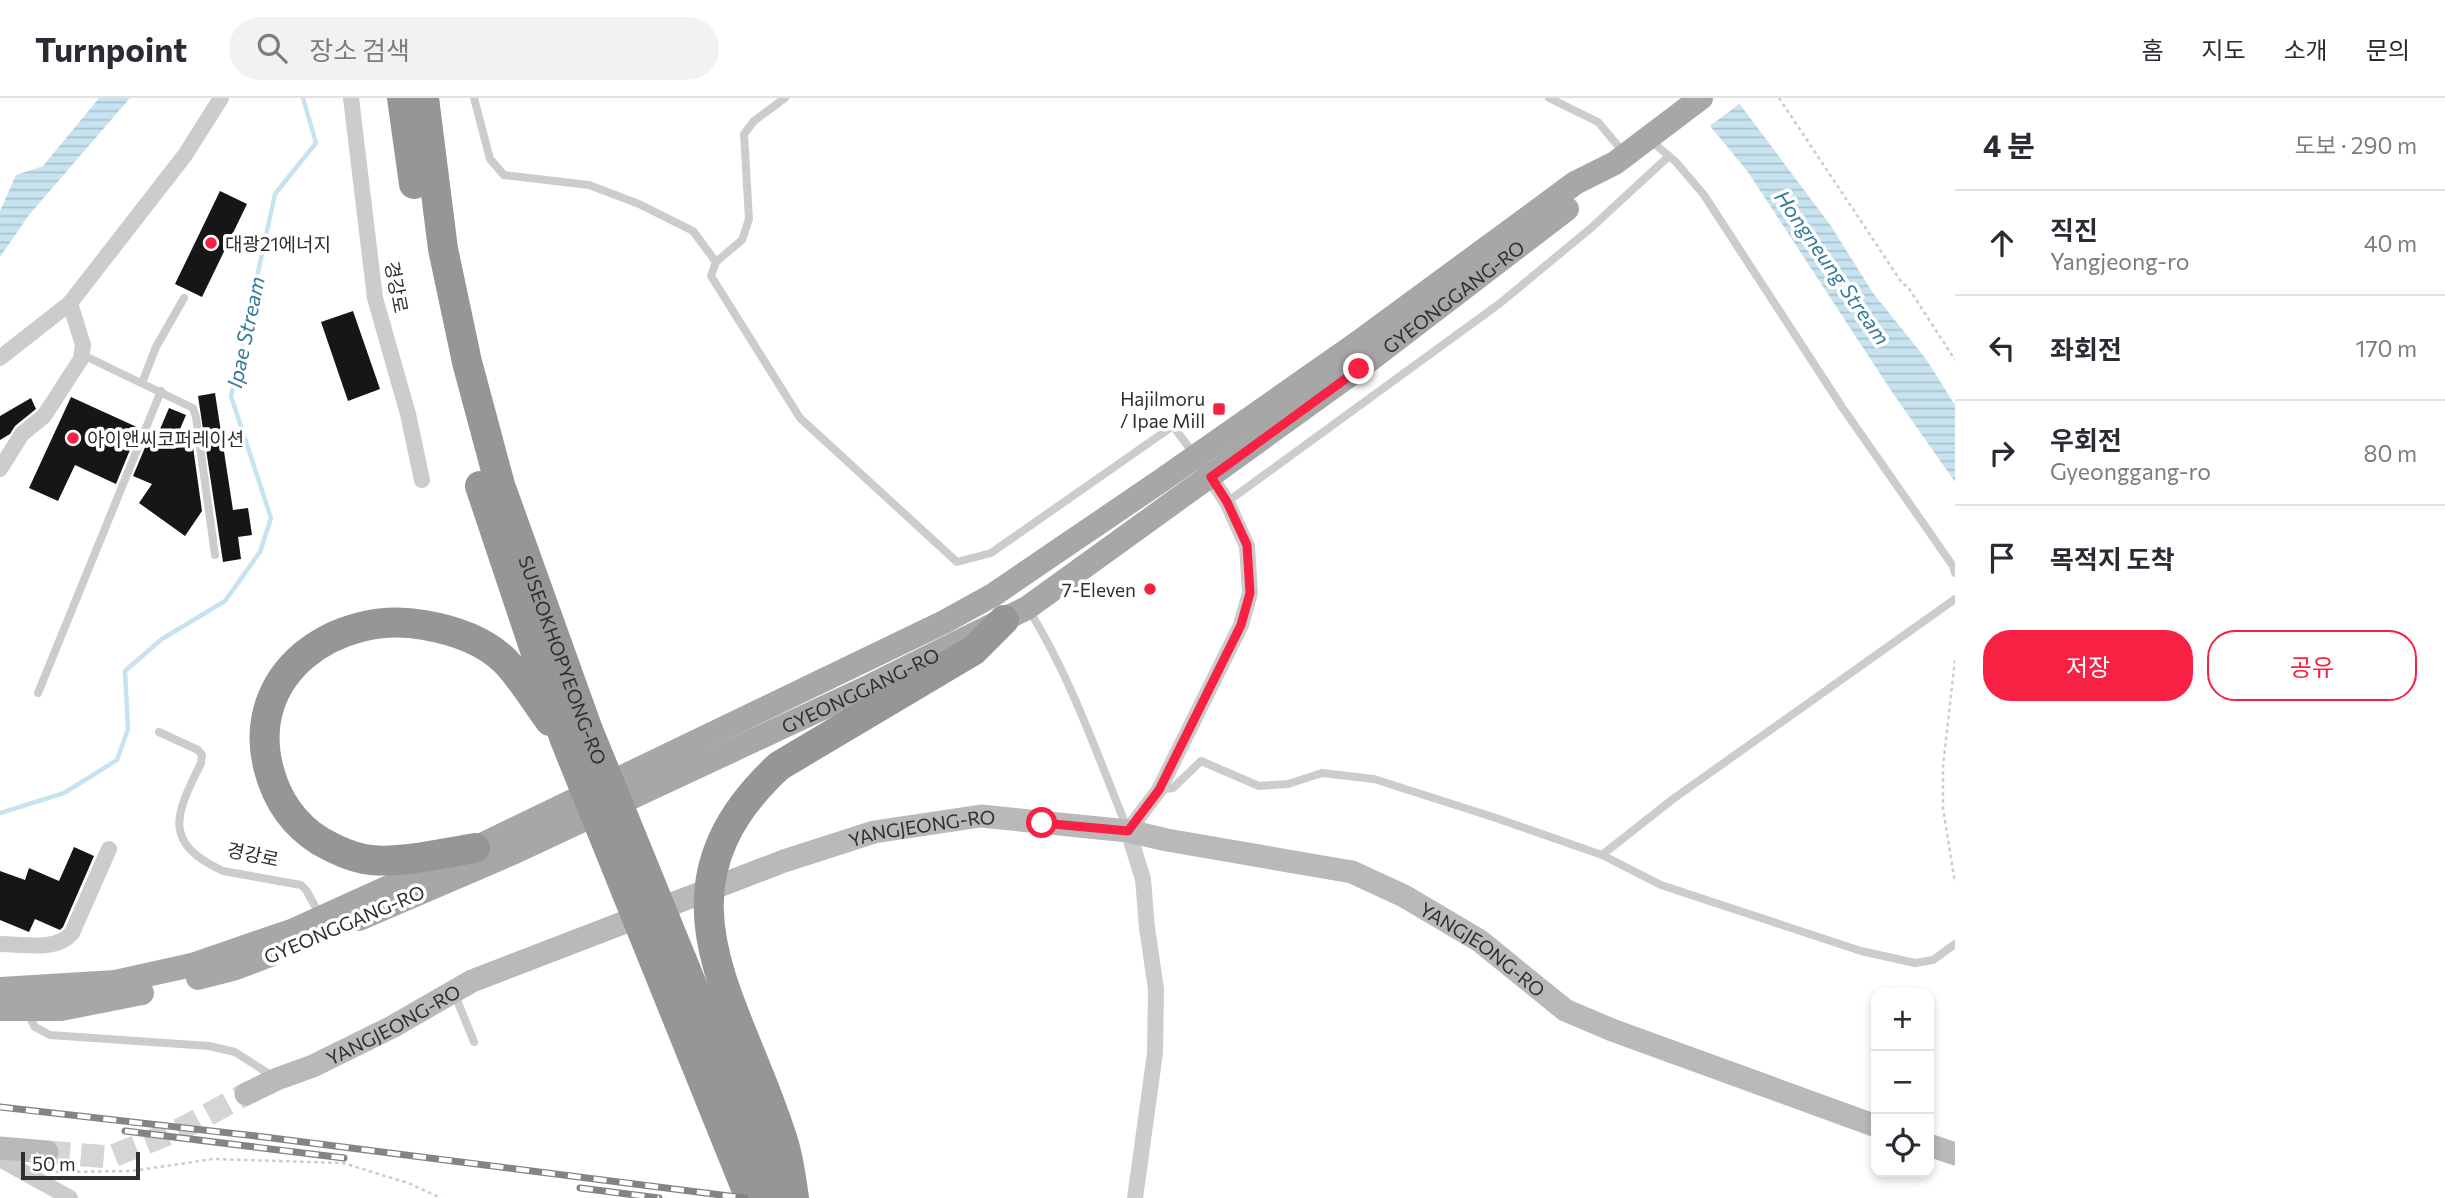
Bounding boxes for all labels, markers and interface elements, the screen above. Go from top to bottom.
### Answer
search box [229,17,719,80]
text: Turnpoint [35,28,187,69]
icon: search [253,29,291,67]
text: 장소 검색 [309,34,410,65]
text: 홈 [2141,35,2163,64]
text: 지도 [2201,35,2246,64]
text: 소개 [2284,35,2328,64]
text: 문의 [2366,35,2410,64]
text: 4 분 [1983,126,2035,163]
text: 도보 · 290 m [2294,131,2417,159]
water label: Hongneung Stream [1770,185,1896,349]
text: 직진 [2050,214,2098,245]
icon: ahead [1983,224,2021,262]
text: 40 m [2364,229,2417,257]
place label: 대광21에너지 [225,232,331,255]
marker: 대광21에너지 [203,235,219,251]
street label: GYEONGGANG-RO [1378,235,1528,358]
text: Yangjeong-ro [2050,247,2190,275]
street label: 경강로 [381,259,413,315]
water label: Ipae Stream [221,274,269,390]
icon: left [1983,329,2021,367]
text: 좌회전 [2050,333,2122,364]
text: 170 m [2356,334,2417,362]
route end [1343,353,1374,384]
place label: Hajilmoru / Ipae Mill [1120,387,1205,432]
marker: Hajilmoru / Ipae Mill [1211,401,1227,417]
text: 우회전 [2050,424,2122,455]
place label: 아이앤씨코퍼레이션 [87,427,244,450]
marker: 아이앤씨코퍼레이션 [65,430,81,446]
icon: right [1983,434,2021,472]
text: 80 m [2364,439,2417,467]
text: Gyeonggang-ro [2050,457,2211,485]
icon: arrive [1983,539,2021,577]
text: 목적지 도착 [2050,543,2175,574]
street label: SUSEOKHOPYEONG-RO [515,552,612,768]
place label: 7-Eleven [1062,578,1136,601]
marker: 7-Eleven [1142,581,1158,597]
button: 저장 [1983,630,2193,701]
button: 공유 [2207,630,2417,701]
street label: GYEONGGANG-RO [777,642,943,737]
street label: YANGJEONG-RO [845,804,996,851]
route start [1026,807,1057,838]
street label: 경강로 [225,837,281,871]
street label: GYEONGGANG-RO [260,880,428,968]
street label: YANGJEONG-RO [1416,897,1550,1001]
street label: YANGJEONG-RO [322,979,464,1069]
map controls [1871,988,1934,1177]
button: + [1871,988,1934,1051]
button: − [1871,1051,1934,1114]
button: locate [1871,1114,1934,1177]
scale bar [21,1149,140,1181]
text: 50 m [32,1152,76,1175]

